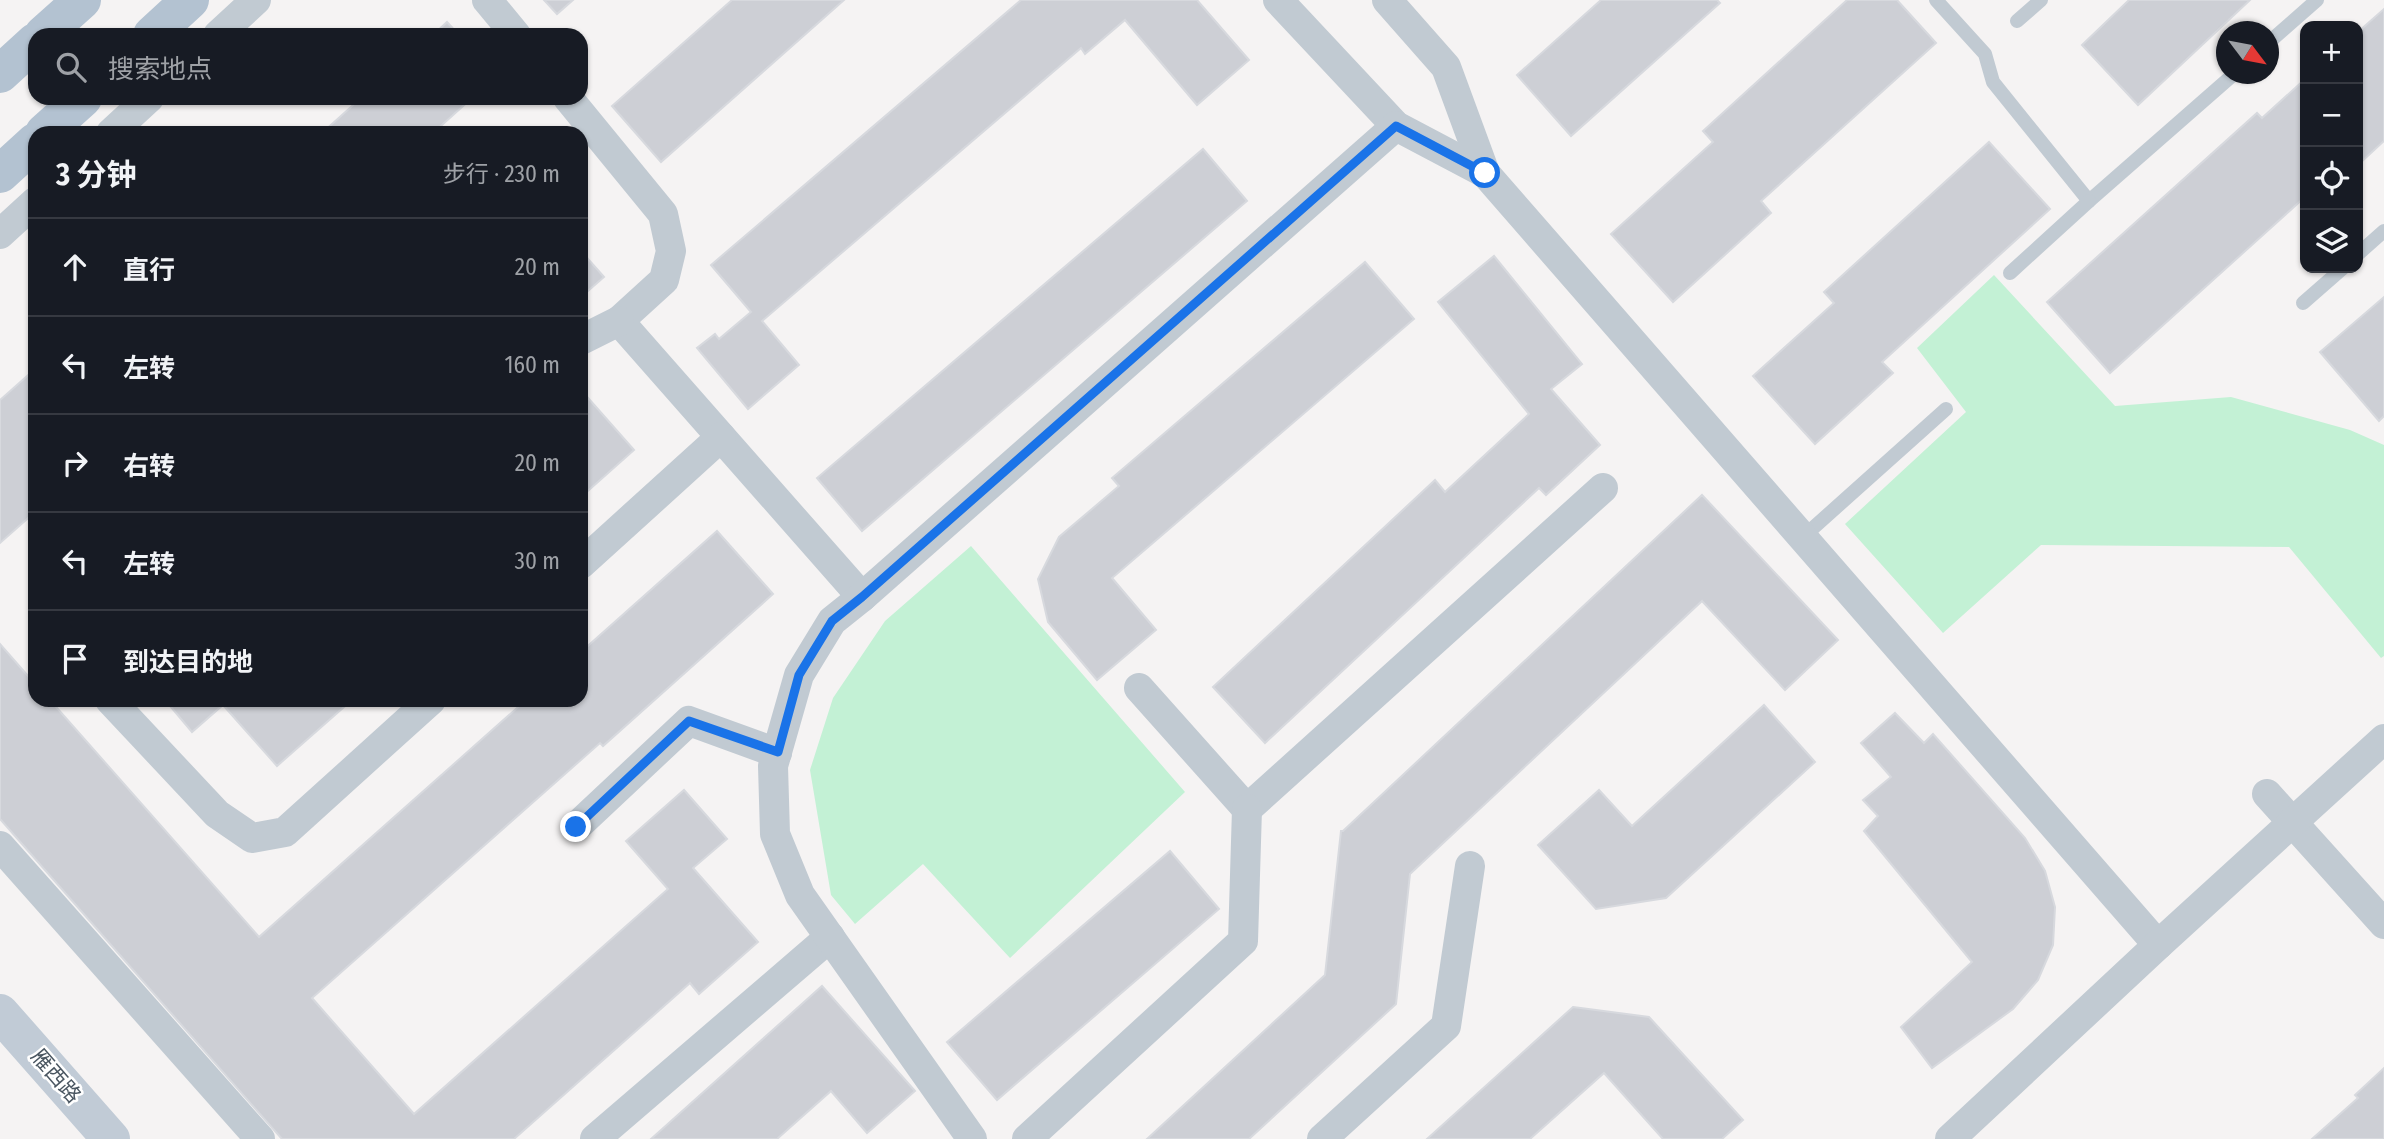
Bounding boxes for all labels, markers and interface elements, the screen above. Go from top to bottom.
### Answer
north arrow [2216,21,2279,84]
map controls [2300,21,2363,273]
button: + [2300,21,2363,84]
search box [28,28,588,105]
icon: search [52,48,90,86]
text: 搜索地点 [108,54,212,85]
button: − [2300,84,2363,147]
button: locate [2300,147,2363,210]
text: 3 分钟 [56,157,136,193]
route start [1469,157,1500,188]
text: 步行 · 230 m [443,160,560,188]
button: layers [2300,210,2363,273]
icon: ahead [56,248,94,286]
text: 20 m [515,253,560,281]
text: 直行 [123,255,175,286]
icon: left [56,346,94,384]
text: 160 m [505,351,560,379]
text: 左转 [123,353,175,384]
icon: right [56,444,94,482]
text: 20 m [515,449,560,477]
text: 右转 [123,451,175,482]
icon: left [56,542,94,580]
text: 30 m [515,547,560,575]
text: 左转 [123,549,175,580]
icon: arrive [56,640,94,678]
text: 到达目的地 [123,647,253,678]
route end [560,811,591,842]
street label: 雁西路 [26,1044,86,1108]

